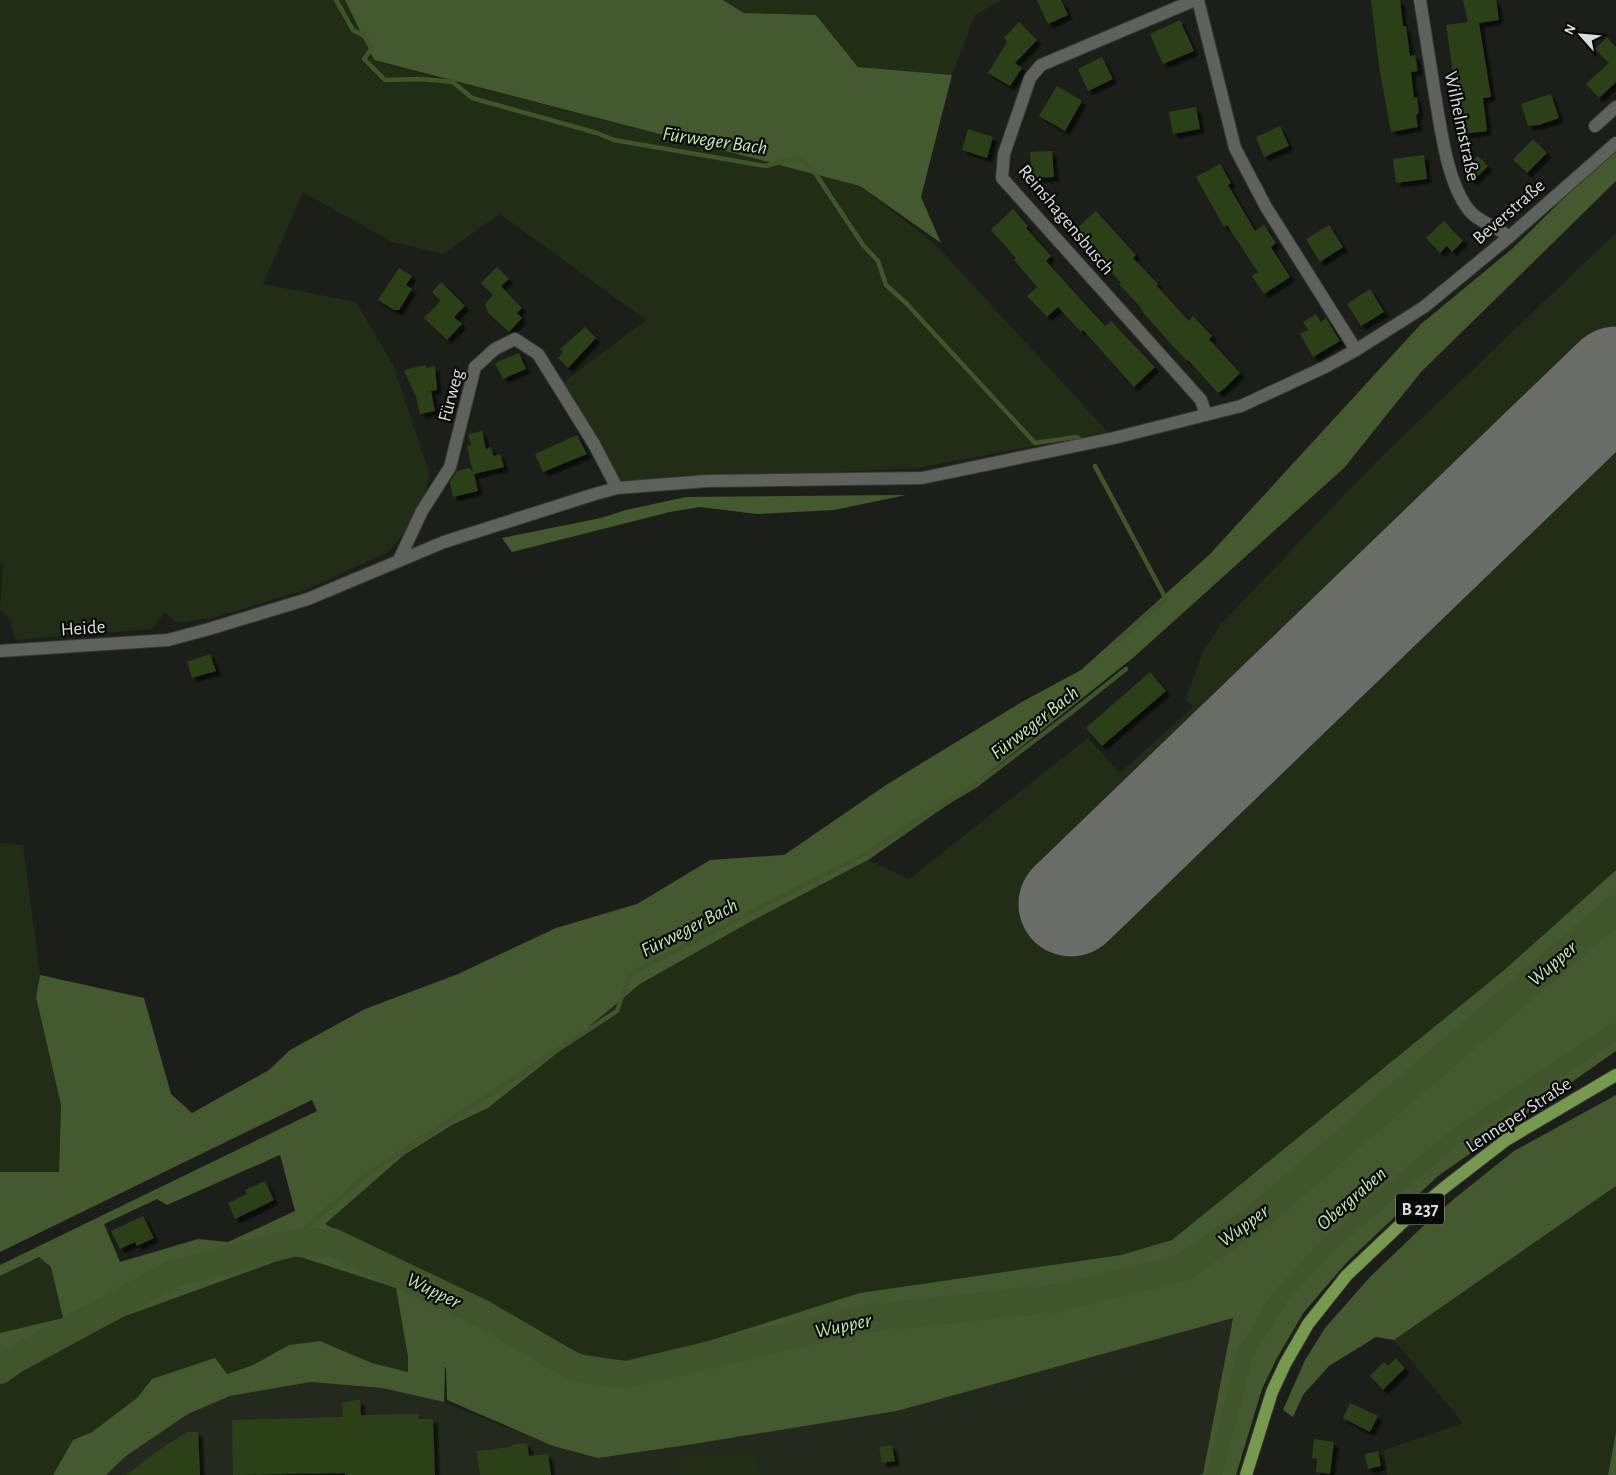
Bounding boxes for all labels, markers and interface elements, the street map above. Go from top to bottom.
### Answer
north arrow [1556,10,1606,60]
text: N [1562,22,1579,37]
street label: Wilhelmstraße [1441,70,1482,183]
water label: Fürweger Bach [661,124,769,158]
street label: Reinshagensbusch [1014,161,1117,279]
street label: Beverstraße [1469,176,1549,248]
street label: Fürweg [435,366,468,424]
street label: Heide [60,617,106,640]
water label: Fürweger Bach [987,682,1082,763]
water label: Fürweger Bach [638,895,741,961]
water label: Wupper [1525,937,1581,990]
street label: Lenneper Straße [1463,1074,1575,1156]
water label: Obergraben [1313,1163,1390,1234]
road number: B 237 [1396,1194,1444,1224]
water label: Wupper [1215,1201,1273,1251]
water label: Wupper [404,1269,464,1313]
water label: Wupper [813,1310,874,1342]

